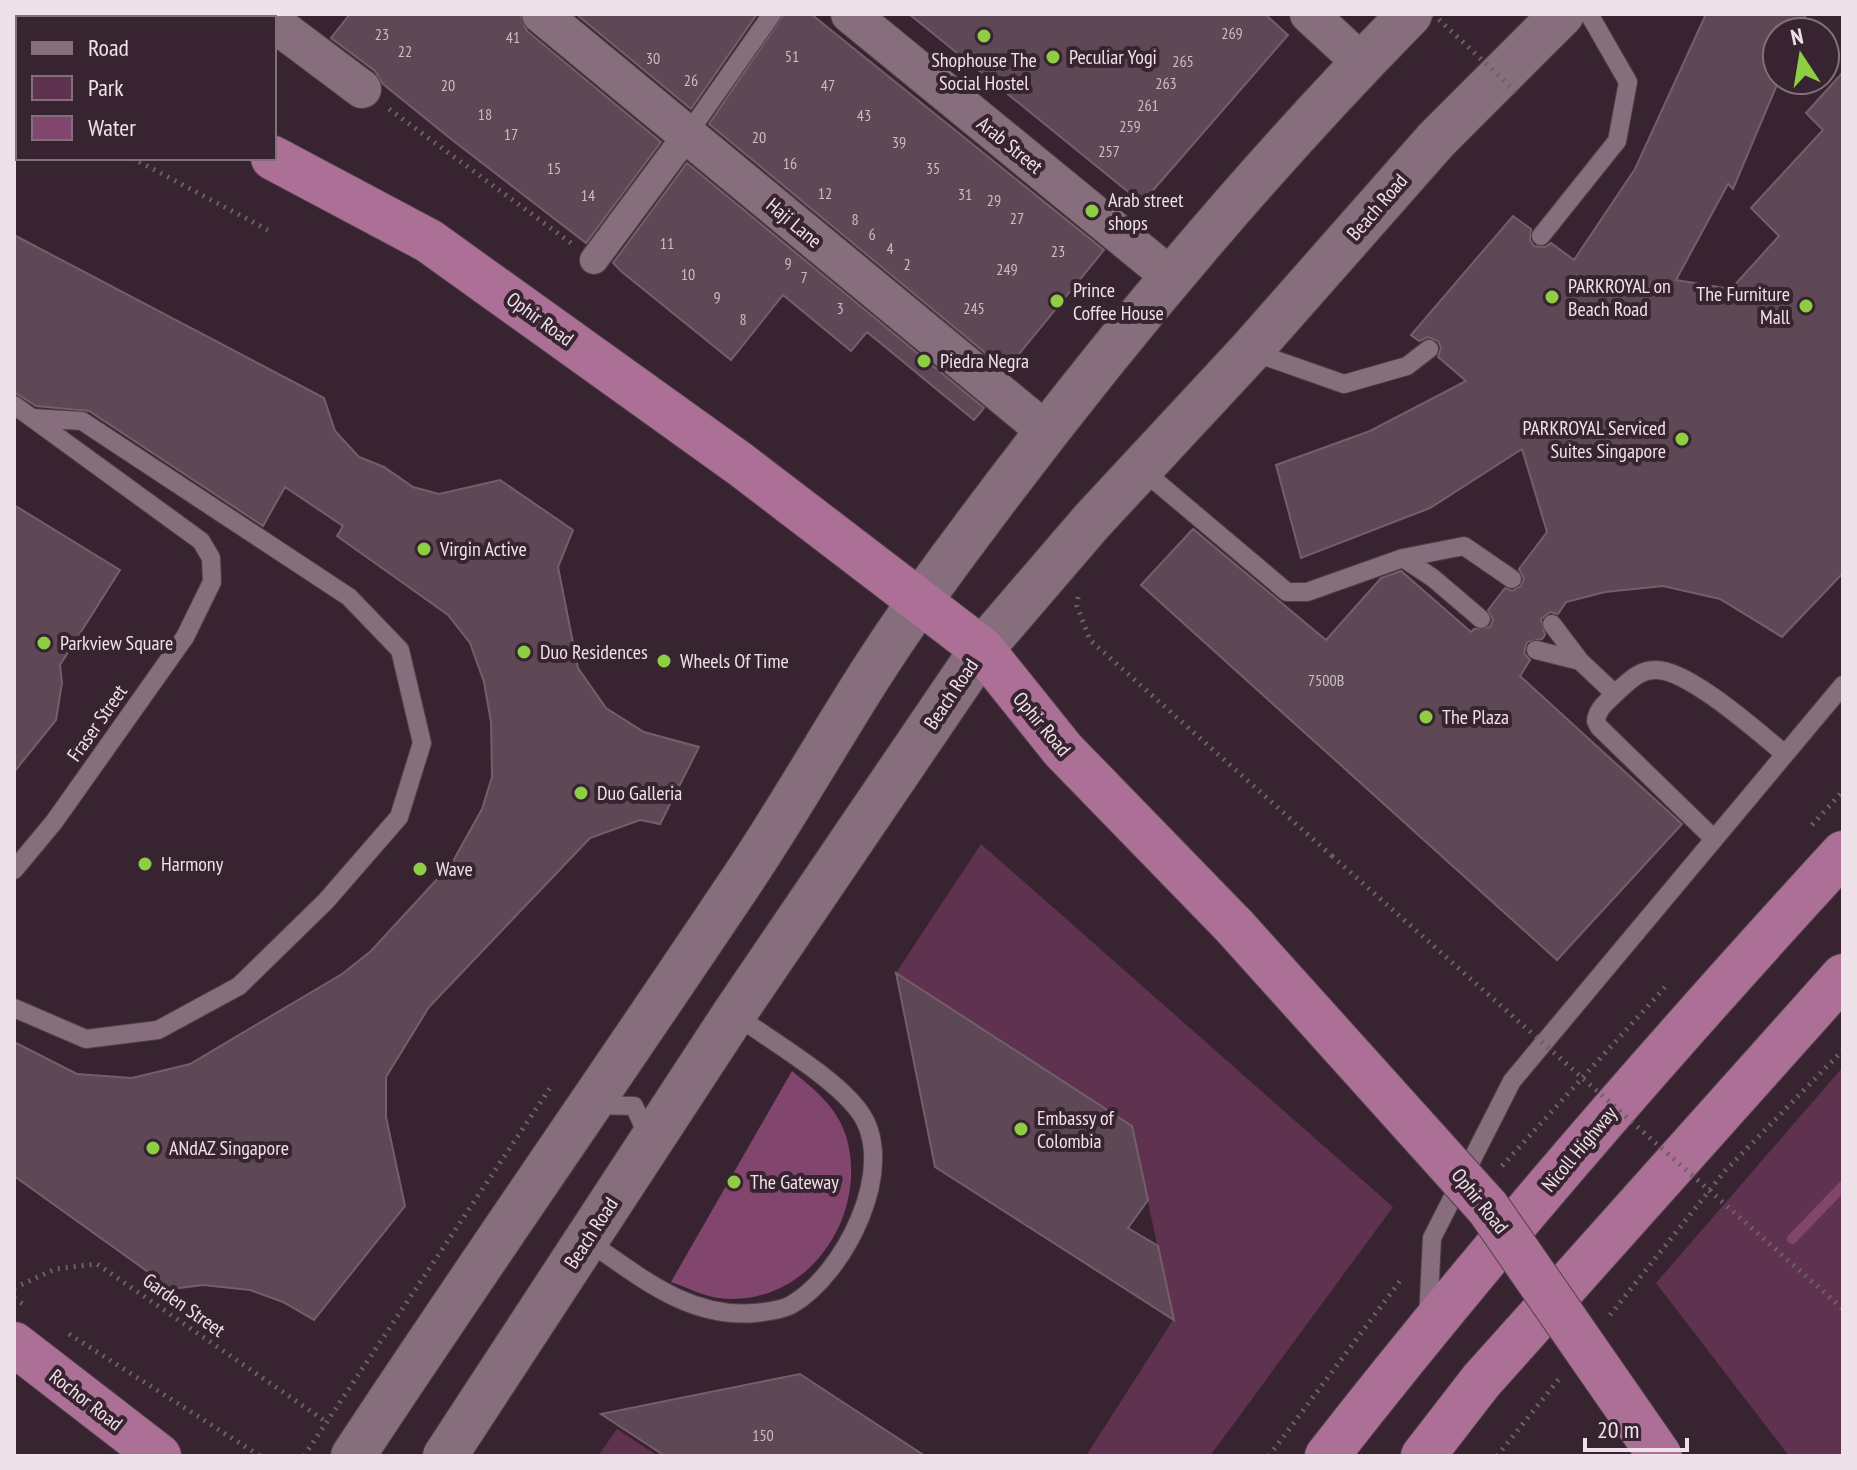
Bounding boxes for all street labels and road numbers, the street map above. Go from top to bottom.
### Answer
street label: Arab Street [972,111,1049,180]
street label: Beach Road [1341,168,1413,246]
street label: Haji Lane [761,192,827,254]
street label: Ophir Road [501,286,579,352]
street label: Beach Road [918,654,984,734]
street label: Fraser Street [61,679,133,766]
street label: Ophir Road [1007,686,1077,762]
street label: Nicoll Highway [1536,1100,1623,1197]
street label: Ophir Road [1446,1163,1514,1239]
street label: Beach Road [558,1192,624,1274]
street label: Garden Street [138,1267,231,1343]
street label: Rochor Road [44,1363,128,1437]

